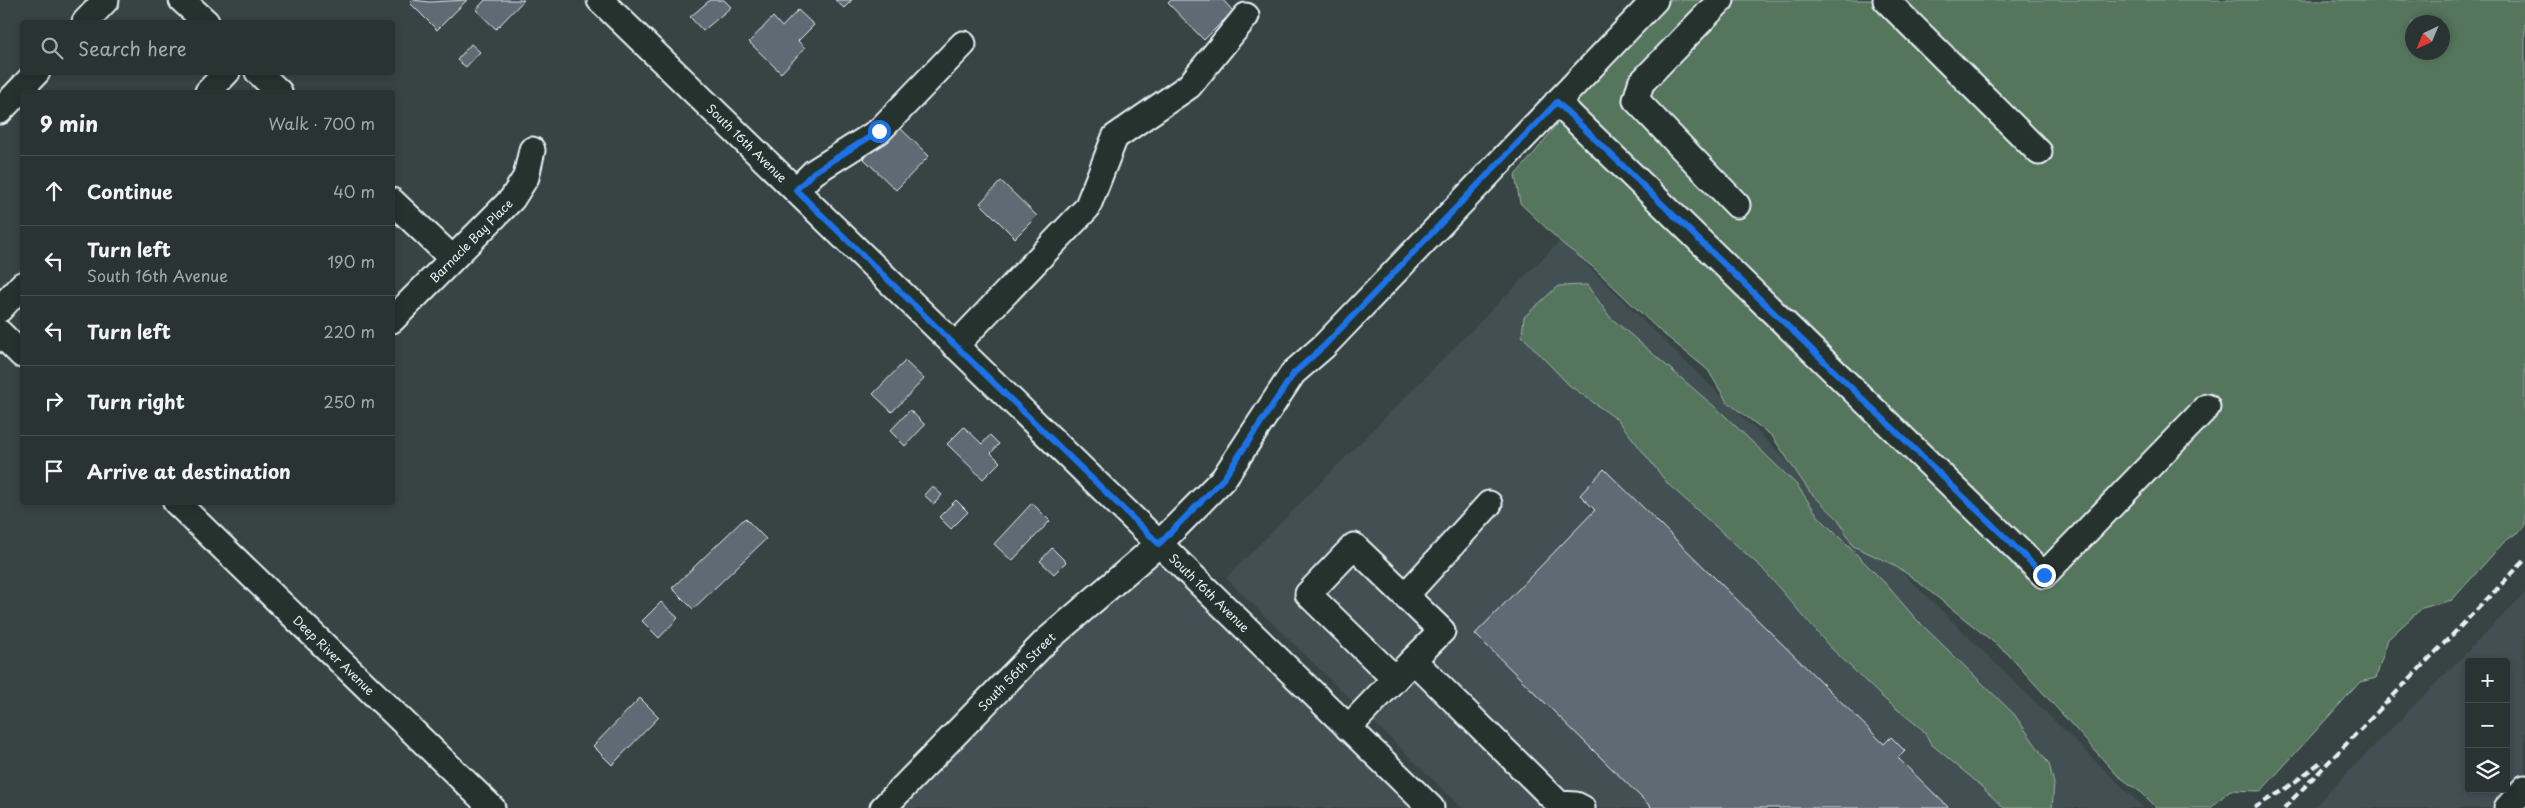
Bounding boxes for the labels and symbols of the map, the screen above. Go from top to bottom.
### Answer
north arrow [2405,15,2450,60]
street label: South 16th Avenue [703,100,791,187]
route start [868,120,891,143]
street label: Barnacle Bay Place [425,195,517,286]
street label: South 16th Avenue [1165,549,1254,636]
route end [2033,564,2056,587]
street label: Deep River Avenue [289,611,379,699]
street label: South 56th Street [974,628,1059,715]

